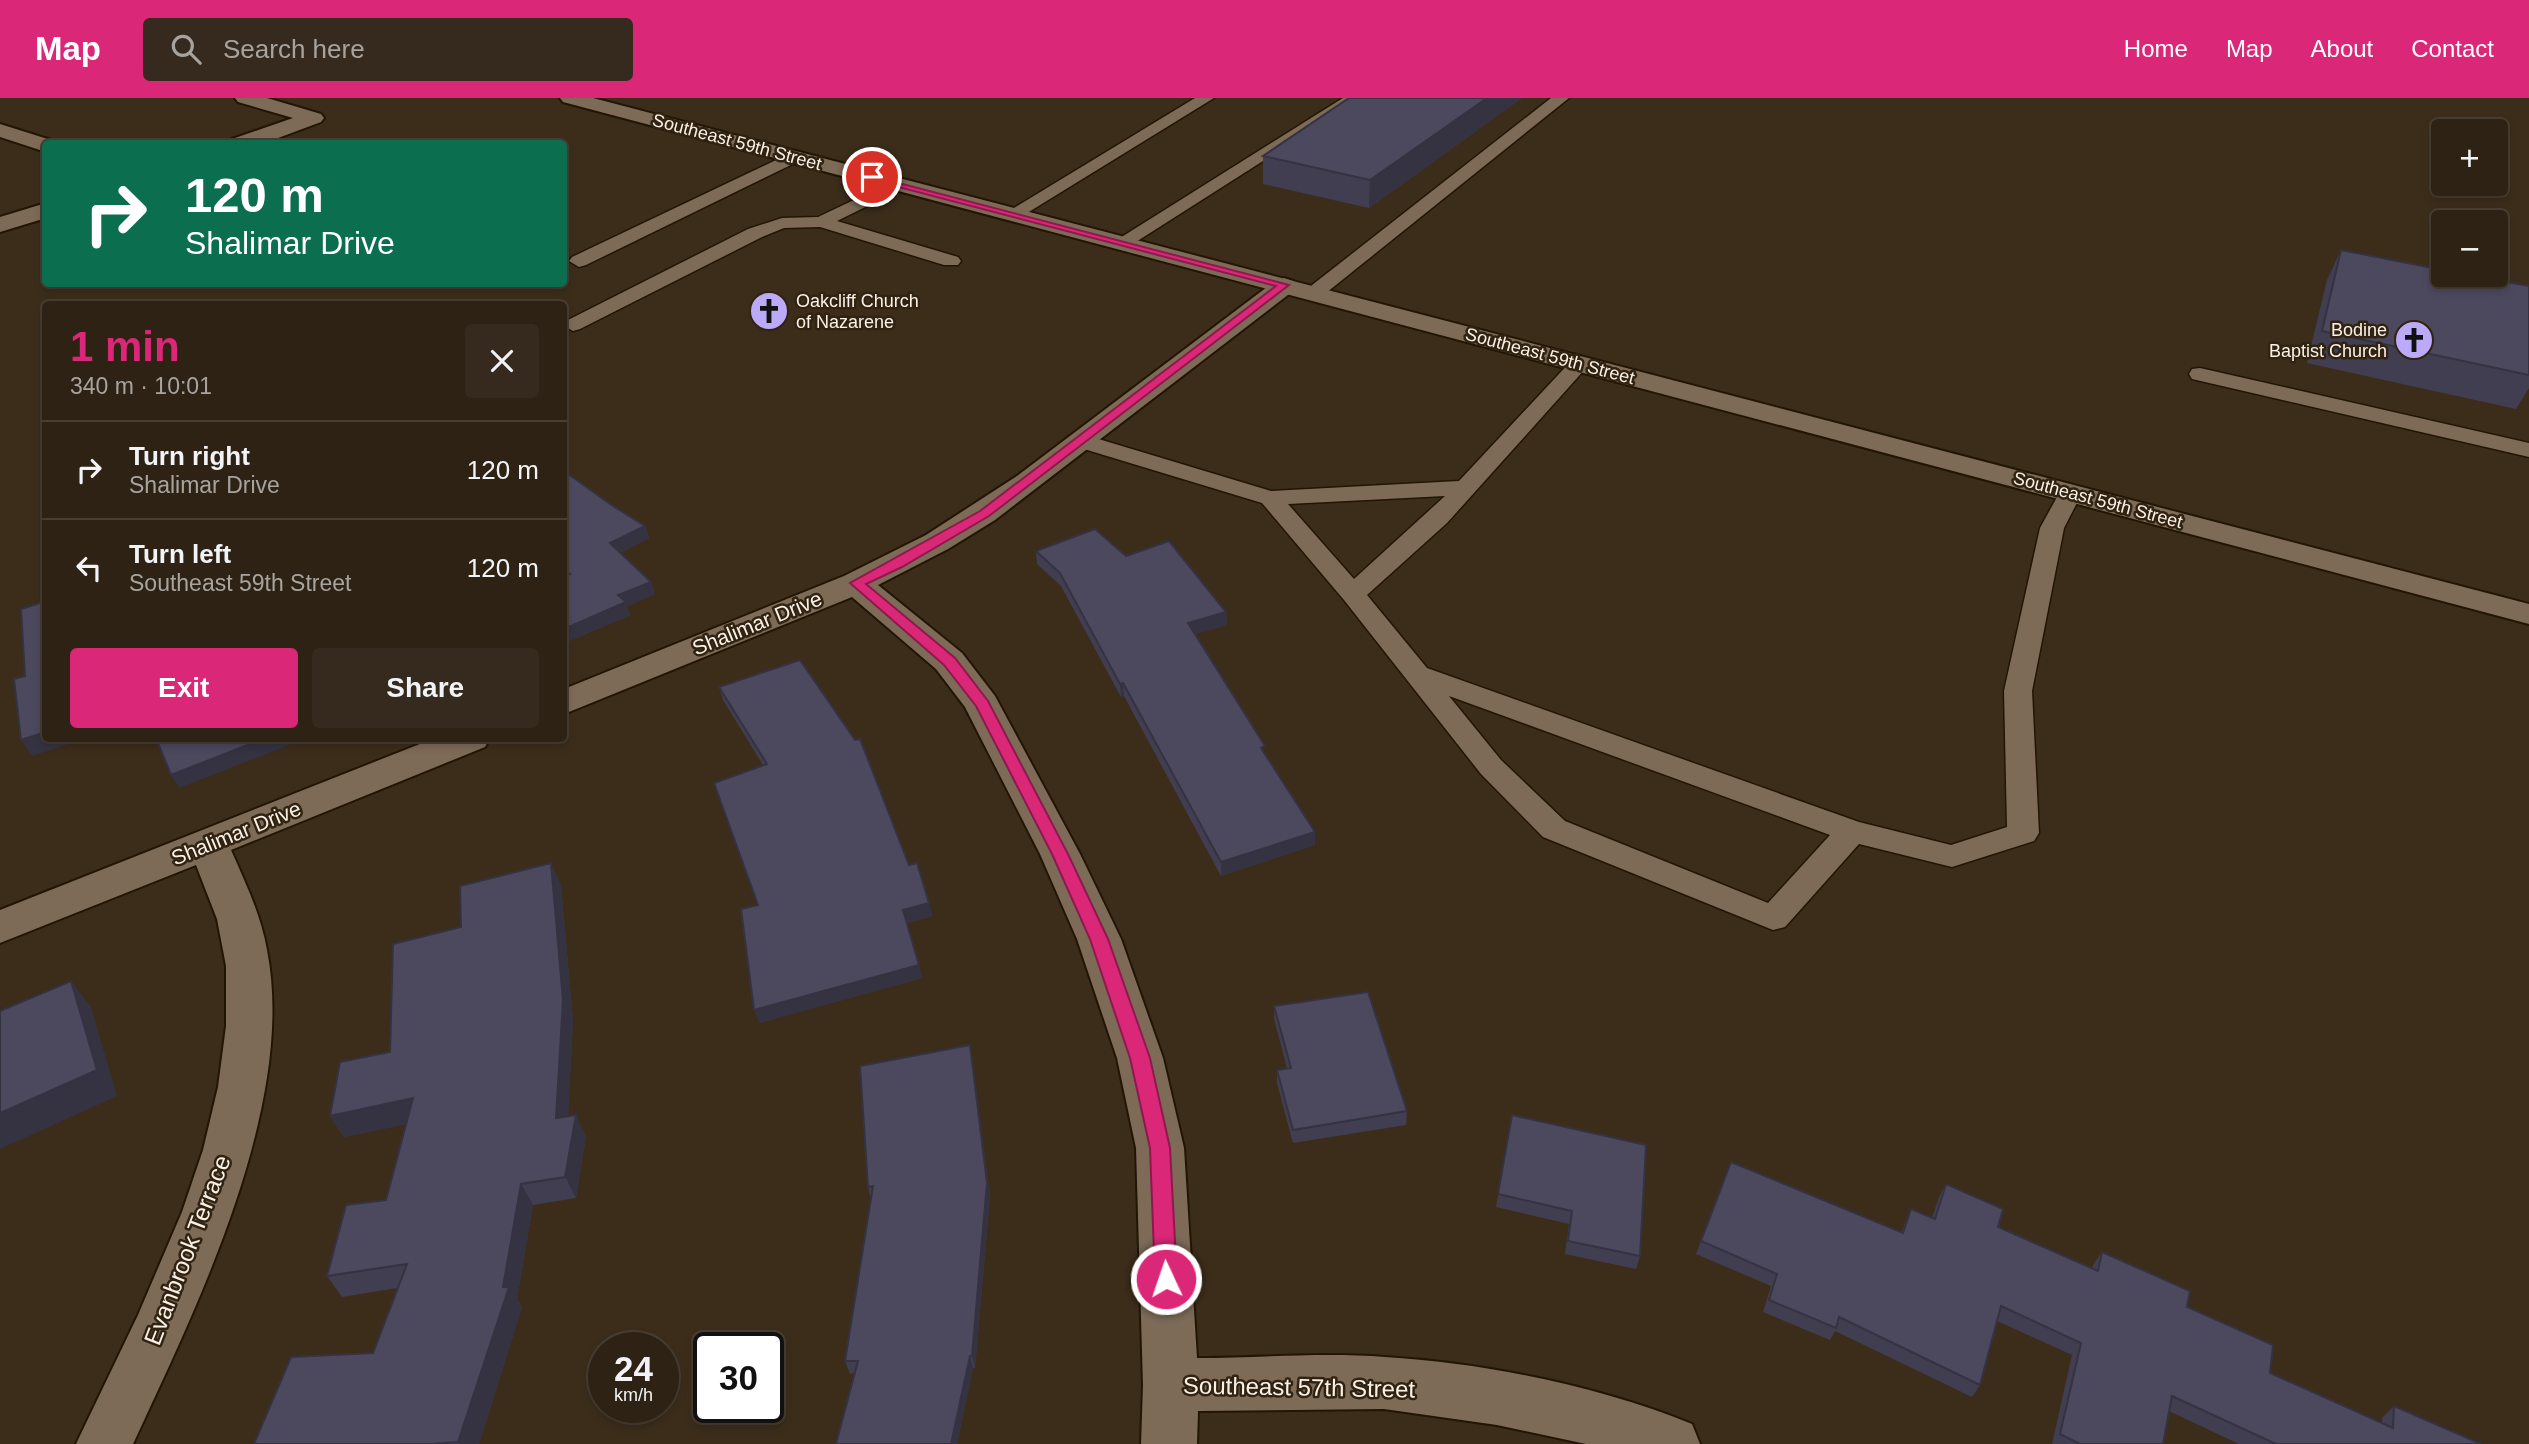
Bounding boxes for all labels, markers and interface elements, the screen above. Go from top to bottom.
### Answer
search box [143,18,633,81]
text: Map [35,30,101,67]
icon: search [167,30,205,68]
text: Search here [223,34,365,64]
text: Home [2124,35,2188,62]
text: Map [2226,35,2273,62]
text: About [2311,35,2373,62]
text: Contact [2411,35,2494,62]
street label: Southeast 59th Street [650,110,824,174]
map controls [2431,119,2508,287]
button: + [2431,119,2508,196]
pin [842,147,902,207]
icon: arrive [853,158,891,196]
icon: right [70,168,161,259]
text: 120 m [185,168,324,222]
button: − [2431,210,2508,287]
text: Shalimar Drive [185,225,395,261]
church icon: Oakcliff Church of Nazarene [748,290,790,332]
place label: Oakcliff Church of Nazarene [796,291,919,332]
church icon: Bodine Baptist Church [2393,319,2435,361]
place label: Bodine Baptist Church [2269,320,2387,361]
text: 1 min [70,323,180,370]
button: close [465,324,539,398]
street label: Southeast 59th Street [1463,324,1637,388]
text: 340 m · 10:01 [70,373,212,399]
text: Turn right [129,441,250,471]
icon: right [70,451,108,489]
text: 120 m [467,455,539,485]
street label: Southeast 59th Street [2011,468,2185,532]
text: Shalimar Drive [129,472,280,498]
text: Turn left [129,539,231,569]
icon: left [70,549,108,587]
text: 120 m [467,553,539,583]
text: Southeast 59th Street [129,570,352,596]
street label: Shalimar Drive [689,587,825,659]
button: Exit [70,648,298,728]
button: Share [312,648,539,728]
street label: Shalimar Drive [168,797,304,869]
street label: Evanbrook Terrace [138,1151,236,1349]
position arrow [1129,1242,1203,1316]
speed limit sign: 30 [693,1332,784,1423]
text: 24 [614,1349,653,1388]
street label: Southeast 57th Street [1183,1371,1416,1403]
text: km/h [614,1385,653,1405]

